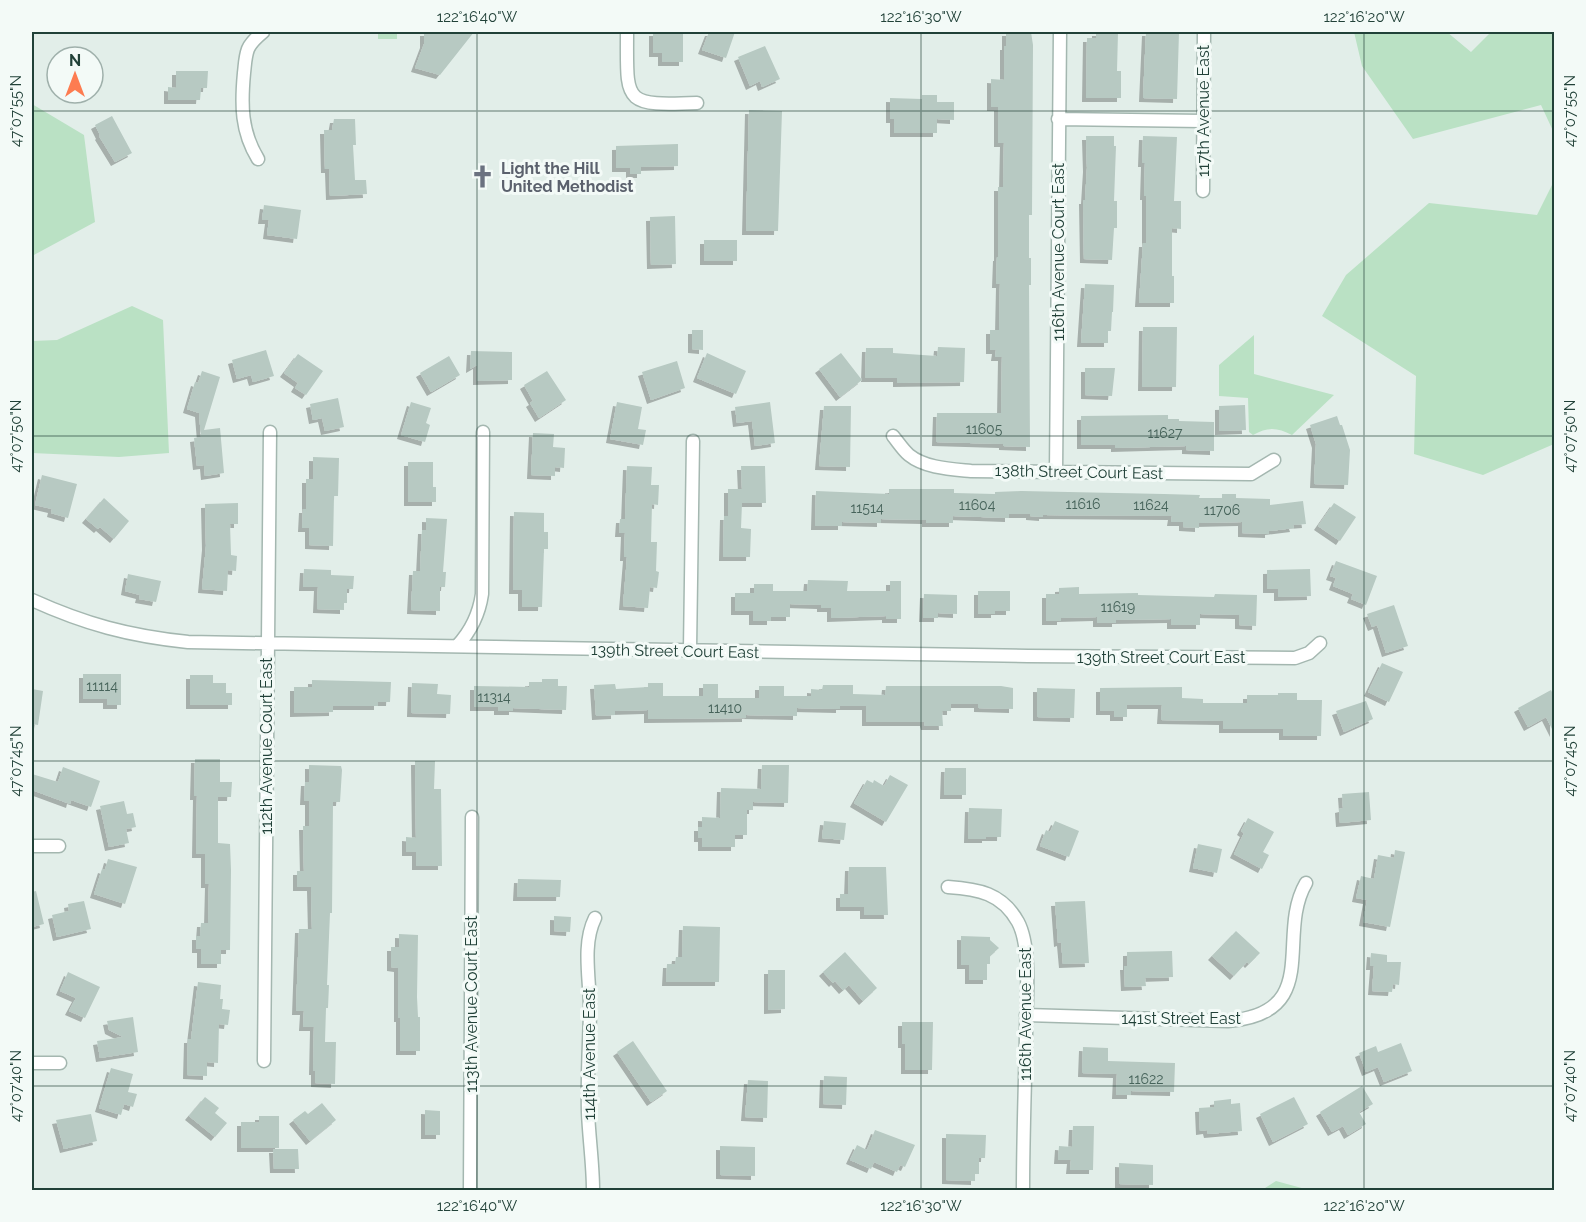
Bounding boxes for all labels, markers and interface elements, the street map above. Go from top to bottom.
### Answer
text: 122°16'40"W [437,8,518,26]
text: 122°16'30"W [880,8,962,26]
text: 122°16'20"W [1323,8,1405,26]
street label: 117th Avenue East [1194,44,1213,177]
north arrow [45,45,105,105]
text: N [69,51,81,70]
text: 47°07'55"N [7,75,25,147]
text: 47°07'55"N [1561,75,1579,147]
place label: Light the Hill United Methodist [501,159,634,196]
street label: 116th Avenue Court East [1049,162,1068,341]
church icon: Light the Hill United Methodist [470,164,496,190]
text: 47°07'50"N [7,400,25,472]
text: 47°07'50"N [1561,400,1579,472]
house number: 11605 [966,421,1003,437]
house number: 11627 [1147,425,1183,441]
street label: 138th Street Court East [995,461,1164,483]
house number: 11616 [1066,496,1100,512]
house number: 11604 [959,497,996,513]
house number: 11624 [1133,497,1169,513]
house number: 11514 [850,500,884,516]
house number: 11706 [1204,502,1240,518]
house number: 11619 [1101,599,1135,615]
street label: 139th Street Court East [591,640,760,662]
street label: 139th Street Court East [1077,648,1246,667]
street label: 112th Avenue Court East [257,657,276,835]
house number: 11114 [86,678,118,694]
house number: 11314 [477,689,511,705]
house number: 11410 [708,700,742,716]
text: 47°07'45"N [7,725,25,797]
text: 47°07'45"N [1561,725,1579,797]
street label: 113th Avenue Court East [462,915,481,1093]
street label: 116th Avenue East [1016,947,1035,1081]
street label: 114th Avenue East [580,987,599,1120]
street label: 141st Street East [1121,1009,1241,1028]
text: 47°07'40"N [7,1050,25,1122]
text: 47°07'40"N [1561,1050,1579,1122]
house number: 11622 [1128,1071,1164,1087]
text: 122°16'40"W [437,1197,518,1215]
text: 122°16'30"W [880,1197,962,1215]
text: 122°16'20"W [1323,1197,1405,1215]

